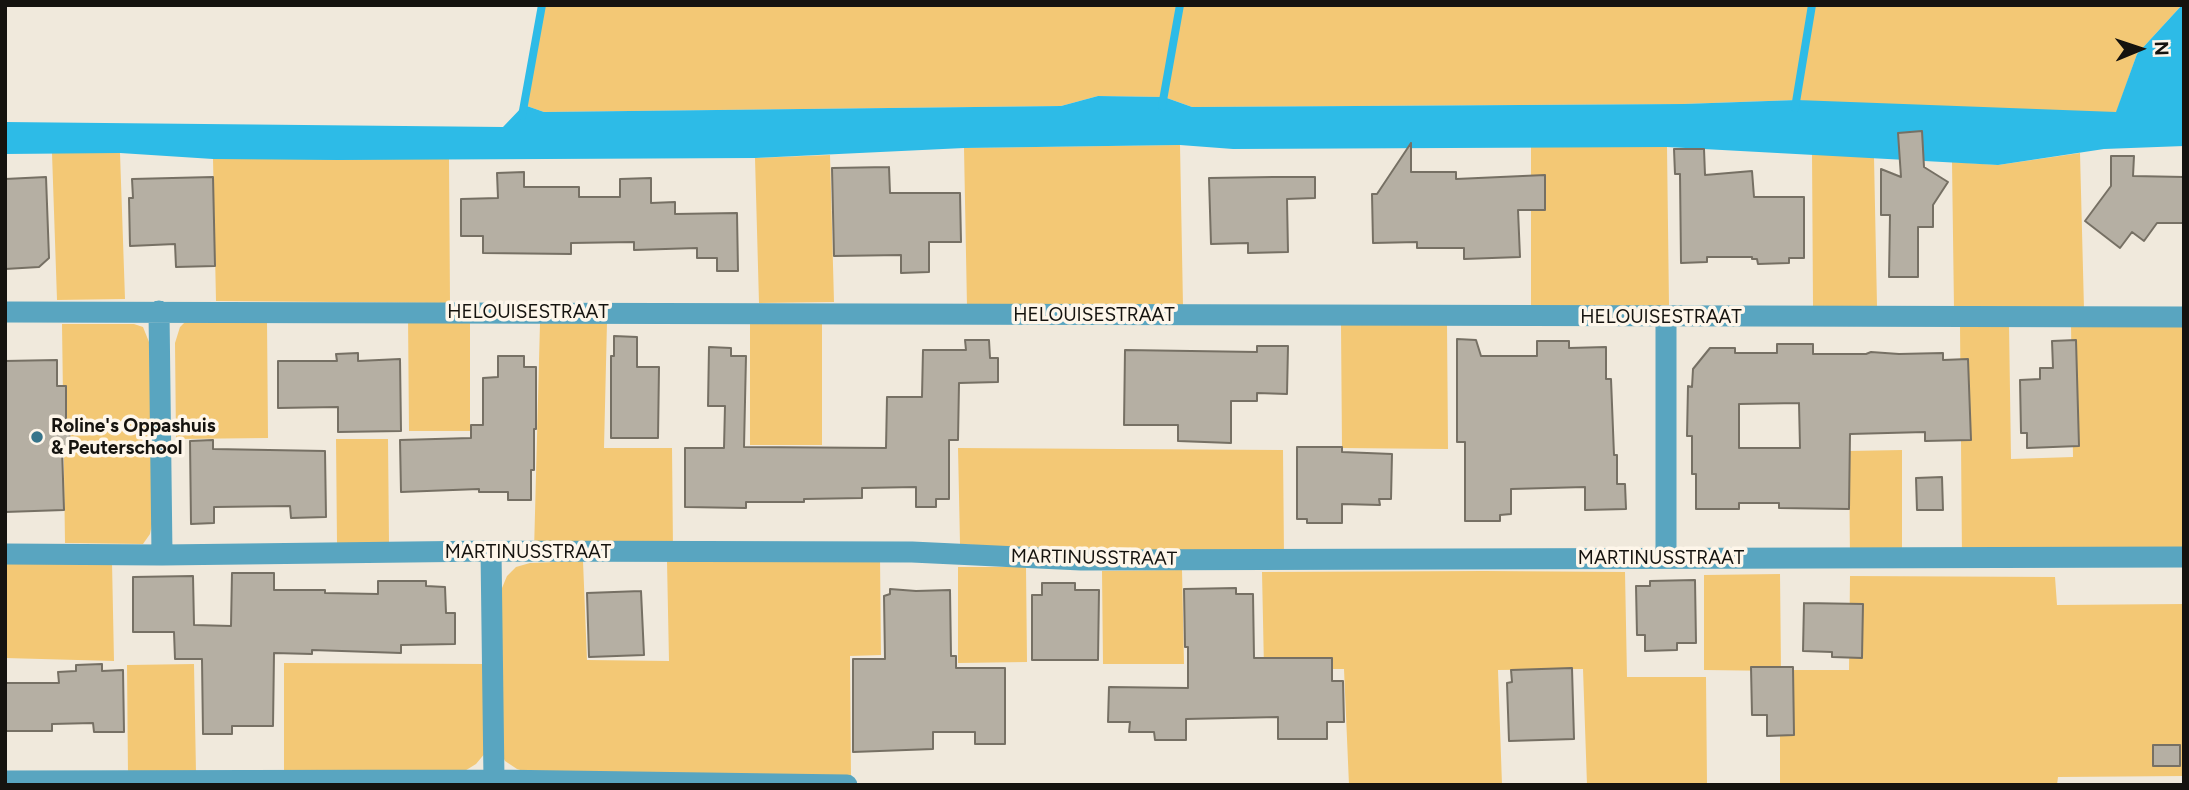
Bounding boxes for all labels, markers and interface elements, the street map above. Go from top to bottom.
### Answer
north arrow [2105,14,2175,84]
text: N [2150,41,2173,56]
street label: HELOUISESTRAAT [447,301,609,323]
street label: HELOUISESTRAAT [1013,304,1175,326]
street label: HELOUISESTRAAT [1580,306,1742,328]
place label: Roline's Oppashuis & Peuterschool [51,415,216,459]
marker: Roline's Oppashuis & Peuterschool [29,429,45,445]
street label: MARTINUSSTRAAT [445,541,611,563]
street label: MARTINUSSTRAAT [1011,545,1177,571]
street label: MARTINUSSTRAAT [1578,547,1744,569]

